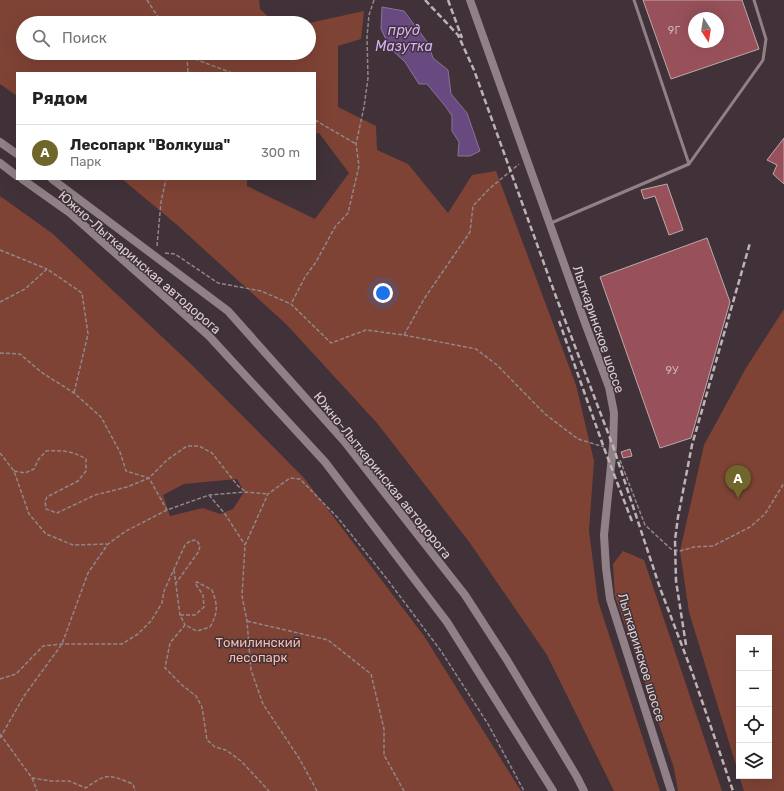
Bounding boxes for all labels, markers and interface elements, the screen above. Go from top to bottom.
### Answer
north arrow [688,12,724,48]
search box [16,16,316,60]
water label: пруд Мазутка [375,22,433,55]
house number: 9Г [668,24,680,37]
icon: search [30,27,52,49]
text: Поиск [62,29,107,47]
text: Рядом [32,88,88,108]
text: Лесопарк "Волкуша" [70,136,230,154]
text: A [40,145,50,160]
text: 300 m [261,145,300,160]
text: Парк [70,154,101,169]
street label: Южно-Лыткаринская автодорога [55,188,224,337]
street label: Лыткаринское шоссе [570,263,627,395]
your location [373,283,393,303]
house number: 9У [665,364,679,377]
street label: Южно-Лыткаринская автодорога [311,389,455,562]
pin: A [725,465,751,498]
street label: Лыткаринское шоссе [615,591,668,723]
park label: Томилинский лесопарк [215,635,301,665]
map controls [736,635,772,779]
button: + [736,635,772,671]
button: − [736,671,772,707]
button: locate [736,707,772,743]
button: layers [736,743,772,779]

